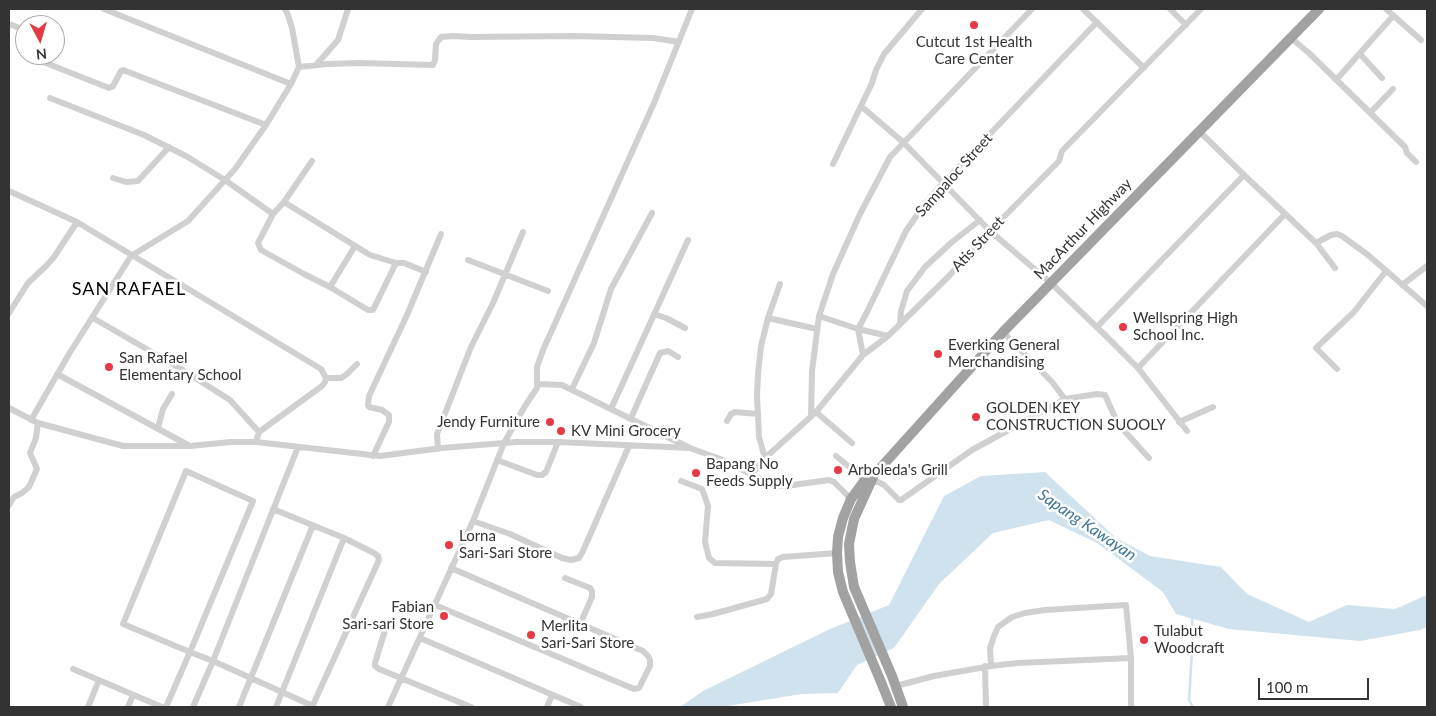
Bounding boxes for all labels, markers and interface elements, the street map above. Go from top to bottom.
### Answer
north arrow [15,15,65,65]
marker: Cutcut 1st Health Care Center [968,19,980,31]
place label: Cutcut 1st Health Care Center [916,33,1032,68]
text: N [35,45,48,63]
street label: Sampaloc Street [912,130,996,220]
street label: MacArthur Highway [1030,175,1136,283]
street label: Atis Street [948,213,1008,275]
district label: SAN RAFAEL [71,278,187,300]
place label: Wellspring High School Inc. [1133,309,1238,344]
marker: Wellspring High School Inc. [1117,321,1129,333]
place label: Everking General Merchandising [948,336,1060,371]
marker: Everking General Merchandising [932,348,944,360]
place label: San Rafael Elementary School [119,349,242,384]
marker: San Rafael Elementary School [103,361,115,373]
place label: GOLDEN KEY CONSTRUCTION SUOOLY [986,399,1166,434]
marker: GOLDEN KEY CONSTRUCTION SUOOLY [970,411,982,423]
place label: Jendy Furniture [437,413,540,431]
marker: Jendy Furniture [544,416,556,428]
place label: KV Mini Grocery [571,422,681,440]
marker: KV Mini Grocery [555,425,567,437]
place label: Bapang No Feeds Supply [706,455,793,490]
place label: Arboleda's Grill [848,461,948,479]
marker: Arboleda's Grill [832,464,844,476]
marker: Bapang No Feeds Supply [690,467,702,479]
water label: Sapang Kawayan [1034,485,1140,565]
place label: Lorna Sari-Sari Store [459,527,552,562]
marker: Lorna Sari-Sari Store [443,539,455,551]
place label: Fabian Sari-sari Store [342,598,434,633]
marker: Fabian Sari-sari Store [438,610,450,622]
place label: Merlita Sari-Sari Store [541,617,634,652]
place label: Tulabut Woodcraft [1154,622,1224,657]
marker: Merlita Sari-Sari Store [525,629,537,641]
marker: Tulabut Woodcraft [1138,634,1150,646]
scale bar [1261,668,1372,700]
text: 100 m [1266,678,1308,696]

